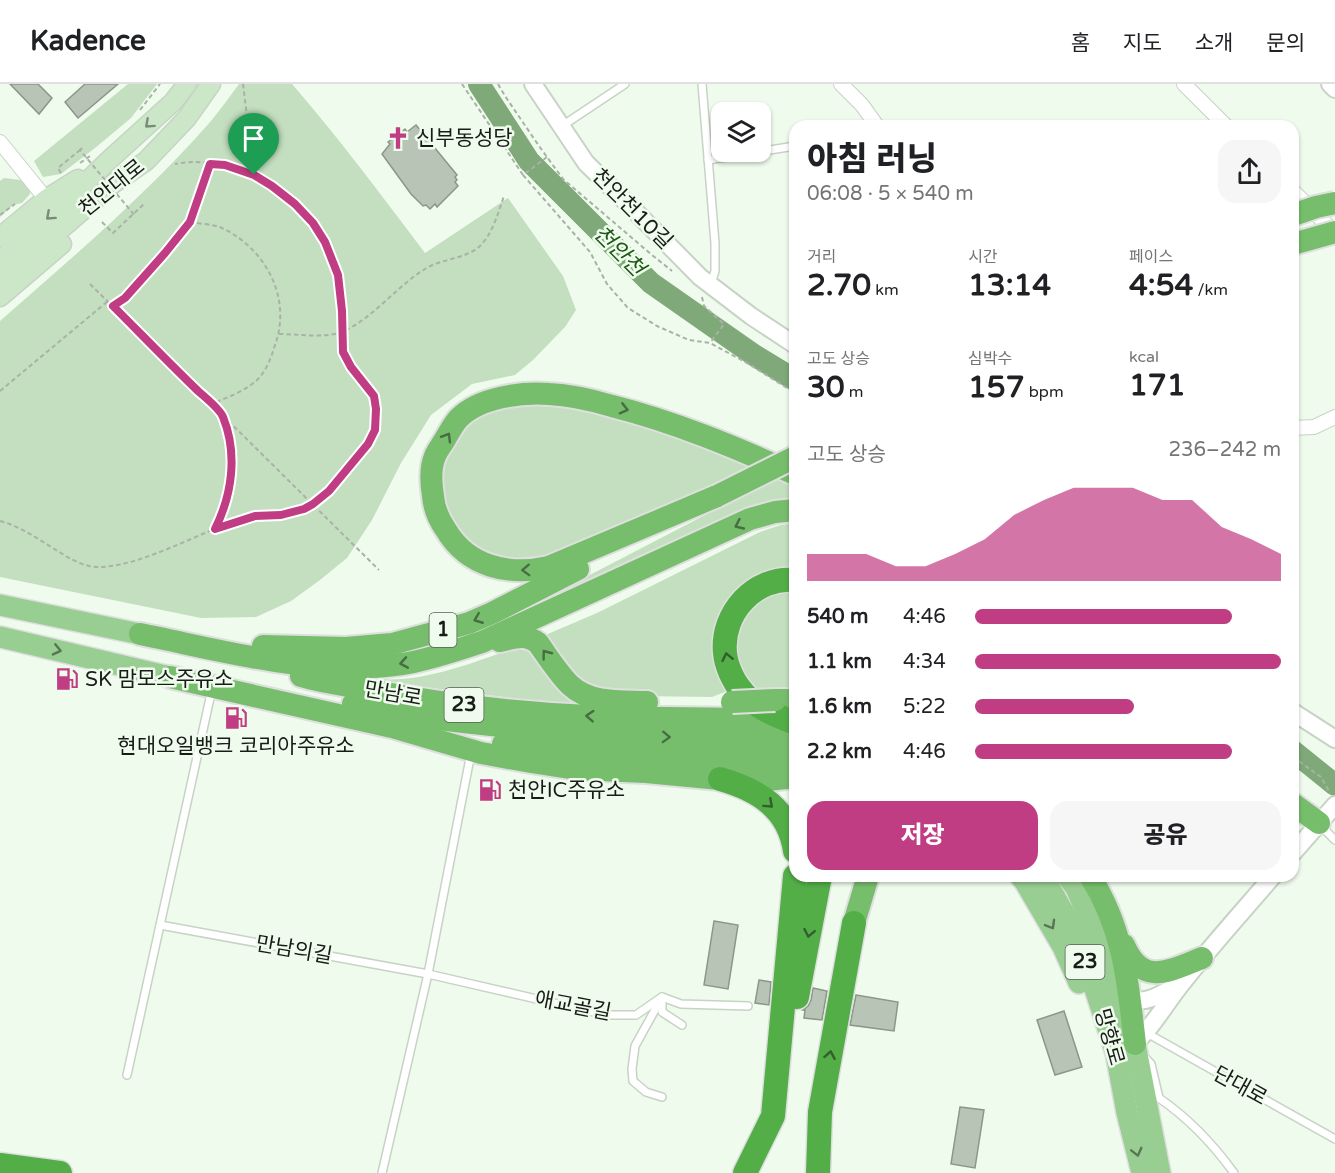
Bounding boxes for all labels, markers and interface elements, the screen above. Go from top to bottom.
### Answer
text: Kadence [30,24,146,58]
text: 홈 [1071,31,1090,56]
text: 지도 [1123,31,1162,56]
text: 소개 [1195,31,1233,56]
text: 문의 [1266,31,1305,56]
map controls [711,102,771,162]
button: layers [711,102,771,162]
pin [228,113,279,175]
one-way arrow [145,117,155,128]
icon: arrive [237,122,270,155]
church icon: 신부동성당 [385,125,411,151]
place label: 신부동성당 [416,126,513,151]
text: 아침 러닝 [807,140,937,179]
button: share [1218,140,1281,203]
street label: 천안대로 [74,154,150,222]
street label: 천안천10길 [586,163,678,255]
text: 06:08 · 5 × 540 m [807,182,974,206]
one-way arrow [47,209,57,220]
water label: 천안천 [588,220,650,282]
text: 거리 [807,247,836,267]
text: 시간 [968,247,997,267]
text: 페이스 [1129,247,1173,267]
text: 2.70 [807,267,871,304]
text: 13:14 [968,267,1051,304]
text: 4:54 [1129,267,1193,304]
text: km [871,280,899,300]
text: /km [1193,280,1228,300]
text: kcal [1129,347,1159,367]
text: 고도 상승 [807,349,870,369]
text: 심박수 [968,349,1012,369]
text: 171 [1129,367,1186,404]
text: 30 [807,369,845,406]
text: 157 [968,369,1025,406]
text: m [845,382,864,402]
text: bpm [1025,382,1064,402]
one-way arrow [619,401,629,414]
one-way arrow [439,433,451,443]
text: 236–242 m [1168,438,1281,462]
text: 고도 상승 [807,443,886,467]
one-way arrow [734,517,745,529]
one-way arrow [522,563,531,576]
text: 540 m [807,605,868,629]
text: 4:46 [903,605,946,629]
one-way arrow [474,612,485,624]
road number: 1 [430,613,456,647]
one-way arrow [52,643,62,656]
one-way arrow [543,649,554,660]
text: 1.1 km [807,650,872,674]
text: 4:34 [903,650,946,674]
one-way arrow [722,652,735,662]
one-way arrow [399,656,409,669]
fuel station icon: SK 맘모스주유소 [54,666,80,692]
place label: SK 맘모스주유소 [85,667,233,692]
street label: 만남로 [362,677,424,711]
road number: 23 [444,688,484,722]
text: 1.6 km [807,695,872,719]
text: 5:22 [903,695,946,719]
fuel station icon: 현대오일뱅크 코리아주유소 [223,705,249,731]
one-way arrow [585,709,594,722]
one-way arrow [661,730,670,743]
place label: 현대오일뱅크 코리아주유소 [117,734,355,759]
text: 2.2 km [807,740,872,764]
text: 4:46 [903,740,946,764]
fuel station icon: 천안IC주유소 [477,777,503,803]
place label: 천안IC주유소 [508,778,625,803]
one-way arrow [762,797,773,808]
button: 저장 [807,801,1038,870]
button: 공유 [1050,801,1281,870]
one-way arrow [1043,919,1055,930]
one-way arrow [803,928,816,938]
street label: 만남의길 [254,931,334,969]
road number: 23 [1066,945,1104,979]
street label: 애교골길 [533,986,613,1026]
street label: 망향로 [1089,1006,1129,1068]
one-way arrow [824,1050,836,1059]
street label: 단대로 [1209,1061,1271,1111]
one-way arrow [1129,1146,1142,1156]

